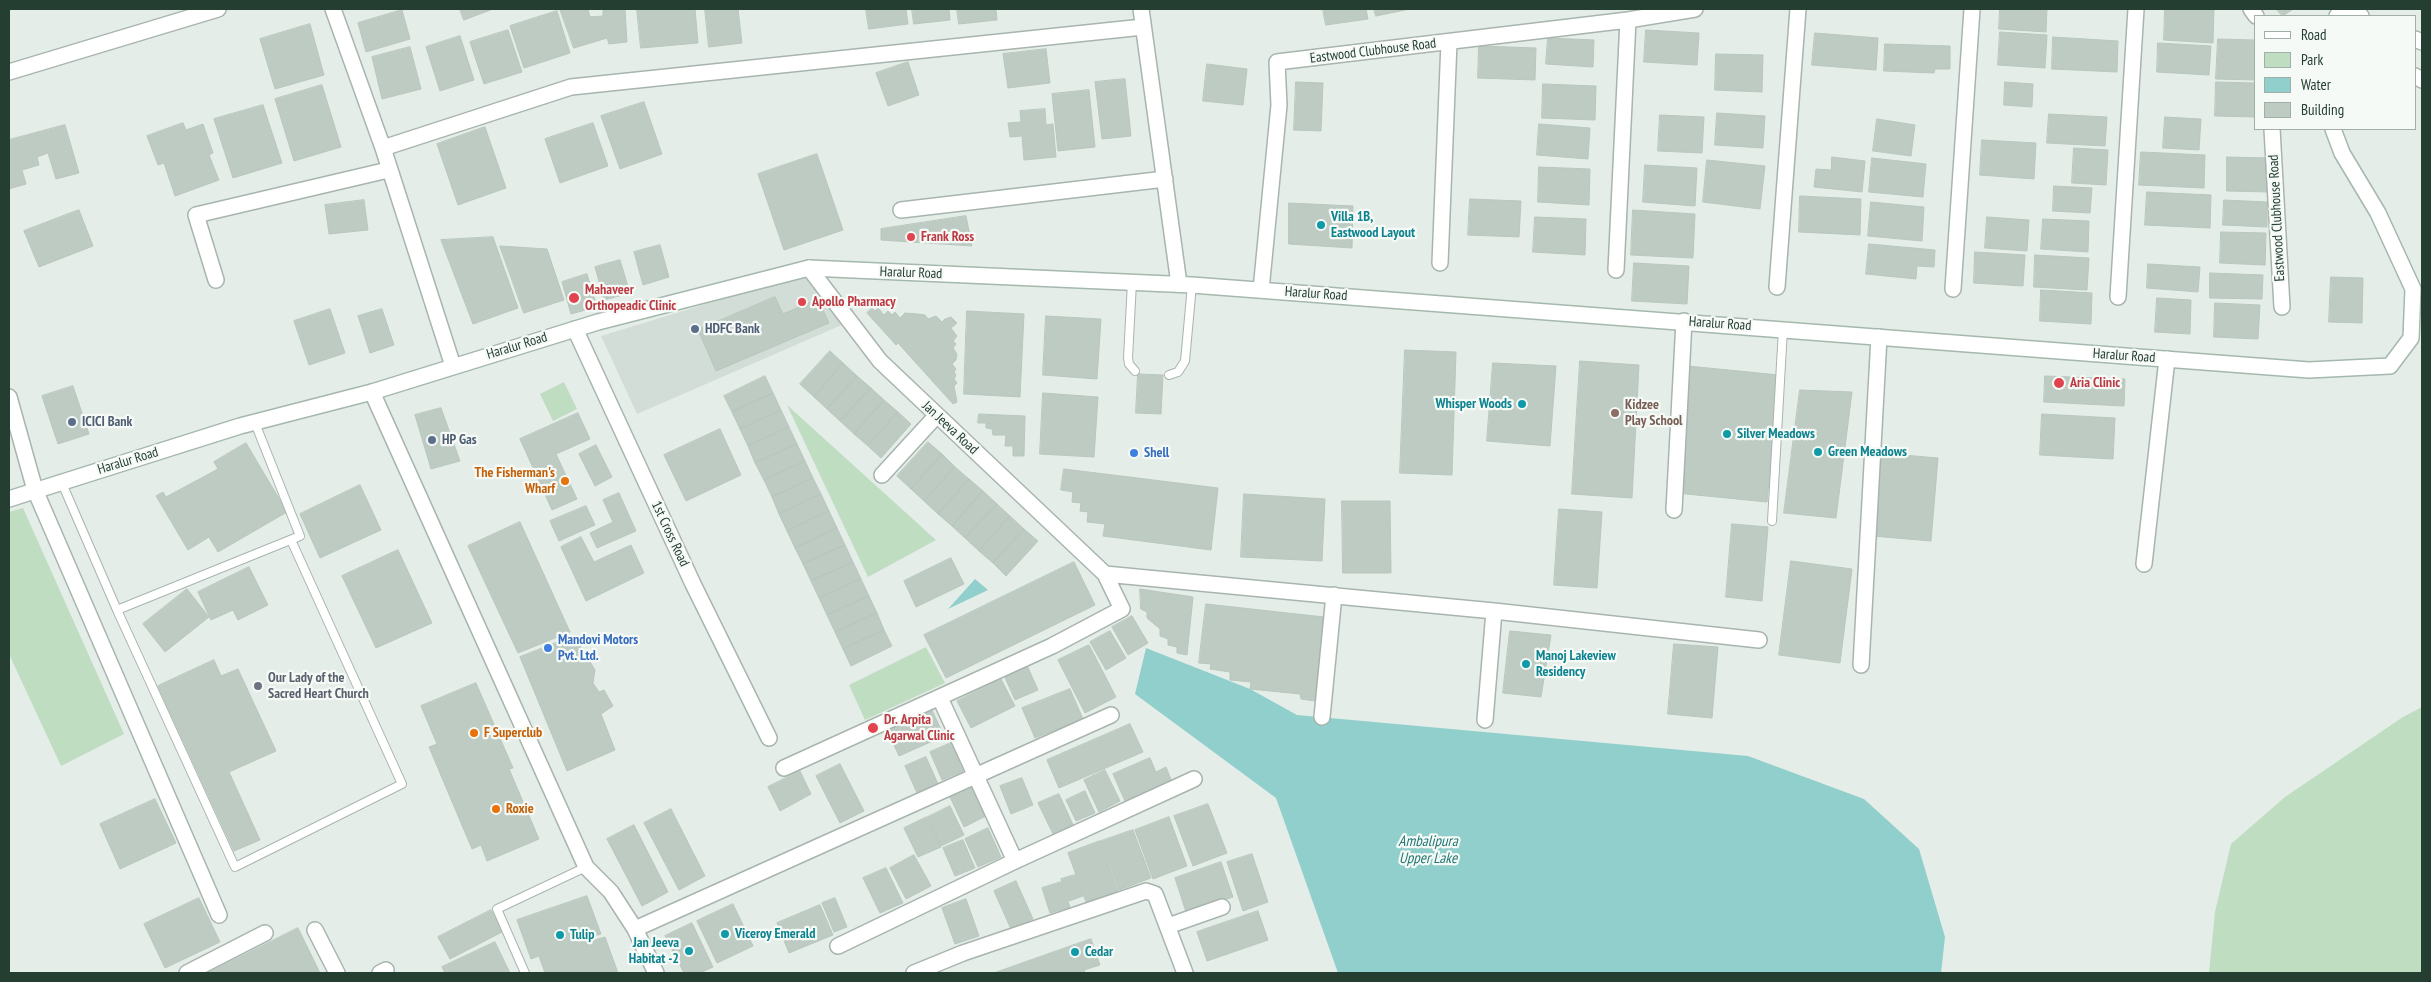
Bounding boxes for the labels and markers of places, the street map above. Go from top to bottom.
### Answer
place label: Villa 1B, Eastwood Layout [1331,209,1415,242]
marker: Villa 1B, Eastwood Layout [1315,219,1327,231]
place label: Frank Ross [921,229,974,245]
marker: Frank Ross [905,231,917,243]
place label: Mahaveer Orthopeadic Clinic [585,282,676,314]
marker: Mahaveer Orthopeadic Clinic [567,291,581,305]
place label: Apollo Pharmacy [812,294,896,310]
marker: Apollo Pharmacy [796,296,808,308]
place label: HDFC Bank [705,321,760,337]
marker: HDFC Bank [689,323,701,335]
place label: Aria Clinic [2070,375,2120,391]
marker: Aria Clinic [2052,376,2066,390]
place label: Whisper Woods [1435,396,1512,412]
place label: Kidzee Play School [1625,397,1683,430]
marker: Whisper Woods [1516,398,1528,410]
marker: Kidzee Play School [1609,407,1621,419]
place label: ICICI Bank [82,414,132,430]
marker: ICICI Bank [66,416,78,428]
place label: Silver Meadows [1737,426,1815,442]
marker: Silver Meadows [1721,428,1733,440]
place label: HP Gas [442,432,477,448]
marker: HP Gas [426,434,438,446]
place label: Green Meadows [1828,444,1907,460]
place label: Shell [1144,445,1169,461]
marker: Green Meadows [1812,446,1824,458]
marker: Shell [1128,447,1140,459]
place label: The Fisherman's Wharf [475,465,555,498]
marker: The Fisherman's Wharf [559,475,571,487]
place label: Mandovi Motors Pvt. Ltd. [558,632,638,664]
marker: Mandovi Motors Pvt. Ltd. [542,642,554,654]
place label: Manoj Lakeview Residency [1536,648,1616,680]
marker: Manoj Lakeview Residency [1520,658,1532,670]
place label: Our Lady of the Sacred Heart Church [268,670,369,702]
marker: Our Lady of the Sacred Heart Church [252,680,264,692]
place label: Dr. Arpita Agarwal Clinic [884,712,955,744]
marker: Dr. Arpita Agarwal Clinic [866,721,880,735]
place label: F Superclub [484,725,542,741]
marker: F Superclub [468,727,480,739]
place label: Roxie [506,801,534,817]
marker: Roxie [490,803,502,815]
place label: Viceroy Emerald [735,926,815,942]
place label: Tulip [570,927,594,943]
marker: Viceroy Emerald [719,928,731,940]
marker: Tulip [554,929,566,941]
place label: Jan Jeeva Habitat -2 [629,935,679,968]
place label: Cedar [1085,944,1113,960]
marker: Jan Jeeva Habitat -2 [683,945,695,957]
marker: Cedar [1069,946,1081,958]

